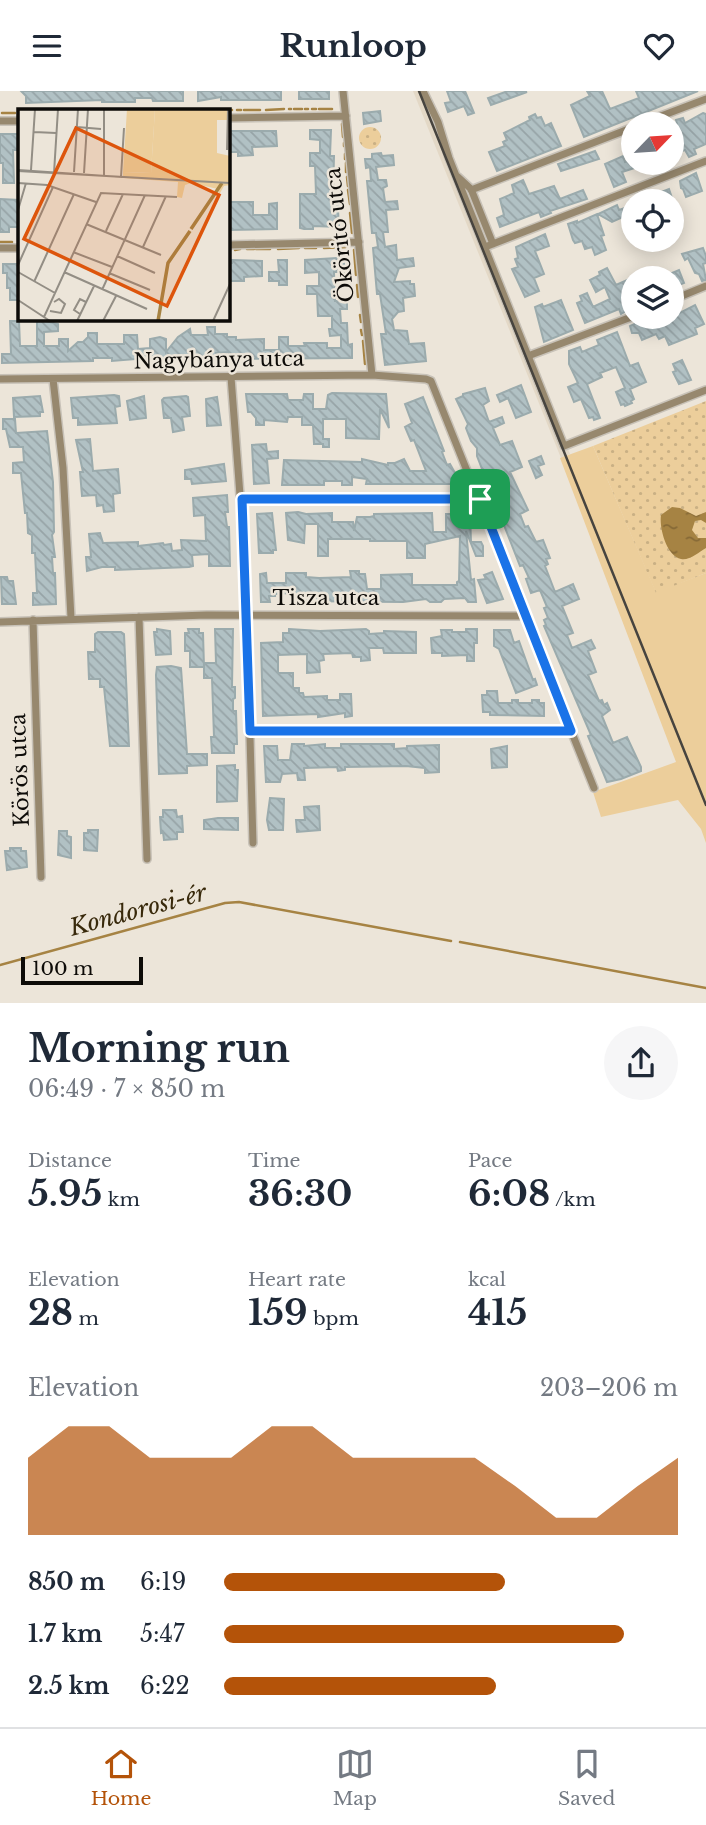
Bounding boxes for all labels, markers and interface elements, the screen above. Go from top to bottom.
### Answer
text: Runloop [279,26,427,66]
icon: menu [28,27,66,65]
icon: heart [640,27,678,65]
inset map [18,109,229,320]
north arrow [621,112,684,175]
map controls [621,112,684,329]
street label: Ököritó utca [320,166,360,304]
button: locate [621,189,684,252]
button: layers [621,266,684,329]
street label: Nagybánya utca [133,346,305,374]
pin [450,469,510,529]
icon: arrive [461,480,499,518]
street label: Tisza utca [273,585,380,611]
street label: Körös utca [5,712,35,827]
water label: Kondorosi-ér [65,878,211,942]
scale bar [21,953,144,985]
text: 100 m [32,957,93,980]
text: Morning run [28,1025,290,1072]
button: share [604,1026,678,1100]
text: 06:49 · 7 × 850 m [28,1075,225,1103]
text: Distance [28,1149,112,1172]
text: Time [248,1149,300,1172]
text: Pace [468,1149,512,1172]
text: 5.95 [28,1172,102,1215]
text: 36:30 [248,1172,353,1215]
text: 6:08 [468,1172,550,1215]
text: km [102,1188,140,1211]
text: /km [550,1188,596,1211]
text: Elevation [28,1268,120,1291]
text: Heart rate [248,1268,346,1291]
text: kcal [468,1268,506,1291]
text: 28 [28,1291,73,1334]
text: 159 [248,1291,308,1334]
text: 415 [468,1291,527,1334]
text: m [73,1307,99,1330]
text: bpm [308,1307,359,1330]
text: Elevation [28,1374,139,1402]
text: 203–206 m [540,1374,678,1402]
text: 850 m [28,1568,105,1596]
text: 6:19 [140,1568,186,1596]
text: 1.7 km [28,1620,102,1648]
text: 5:47 [140,1620,185,1648]
text: 2.5 km [28,1672,109,1700]
text: 6:22 [140,1672,190,1700]
tab: Home [91,1745,151,1810]
tab: Map [333,1745,377,1810]
tab: Saved [558,1745,615,1810]

